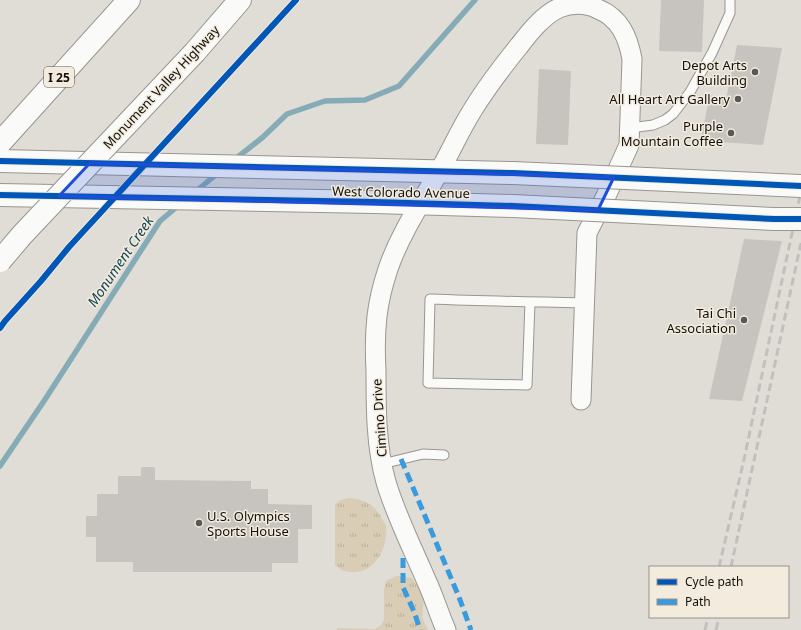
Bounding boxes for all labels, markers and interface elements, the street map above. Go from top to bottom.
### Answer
street label: Monument Valley Highway [99,21,223,153]
place label: Depot Arts Building [682,56,747,89]
road number: I 25 [44,67,74,87]
marker: Depot Arts Building [750,67,760,77]
place label: All Heart Art Gallery [609,90,730,108]
marker: All Heart Art Gallery [733,94,743,104]
place label: Purple Mountain Coffee [621,117,723,150]
marker: Purple Mountain Coffee [726,128,736,138]
street label: West Colorado Avenue [332,182,470,202]
water label: Monument Creek [83,211,158,310]
place label: Tai Chi Association [667,304,736,337]
marker: Tai Chi Association [739,315,749,325]
street label: Cimino Drive [367,378,391,458]
place label: U.S. Olympics Sports House [207,507,290,540]
marker: U.S. Olympics Sports House [194,518,204,528]
legend [649,566,789,618]
text: Cycle path [685,573,743,590]
text: Path [685,593,711,610]

